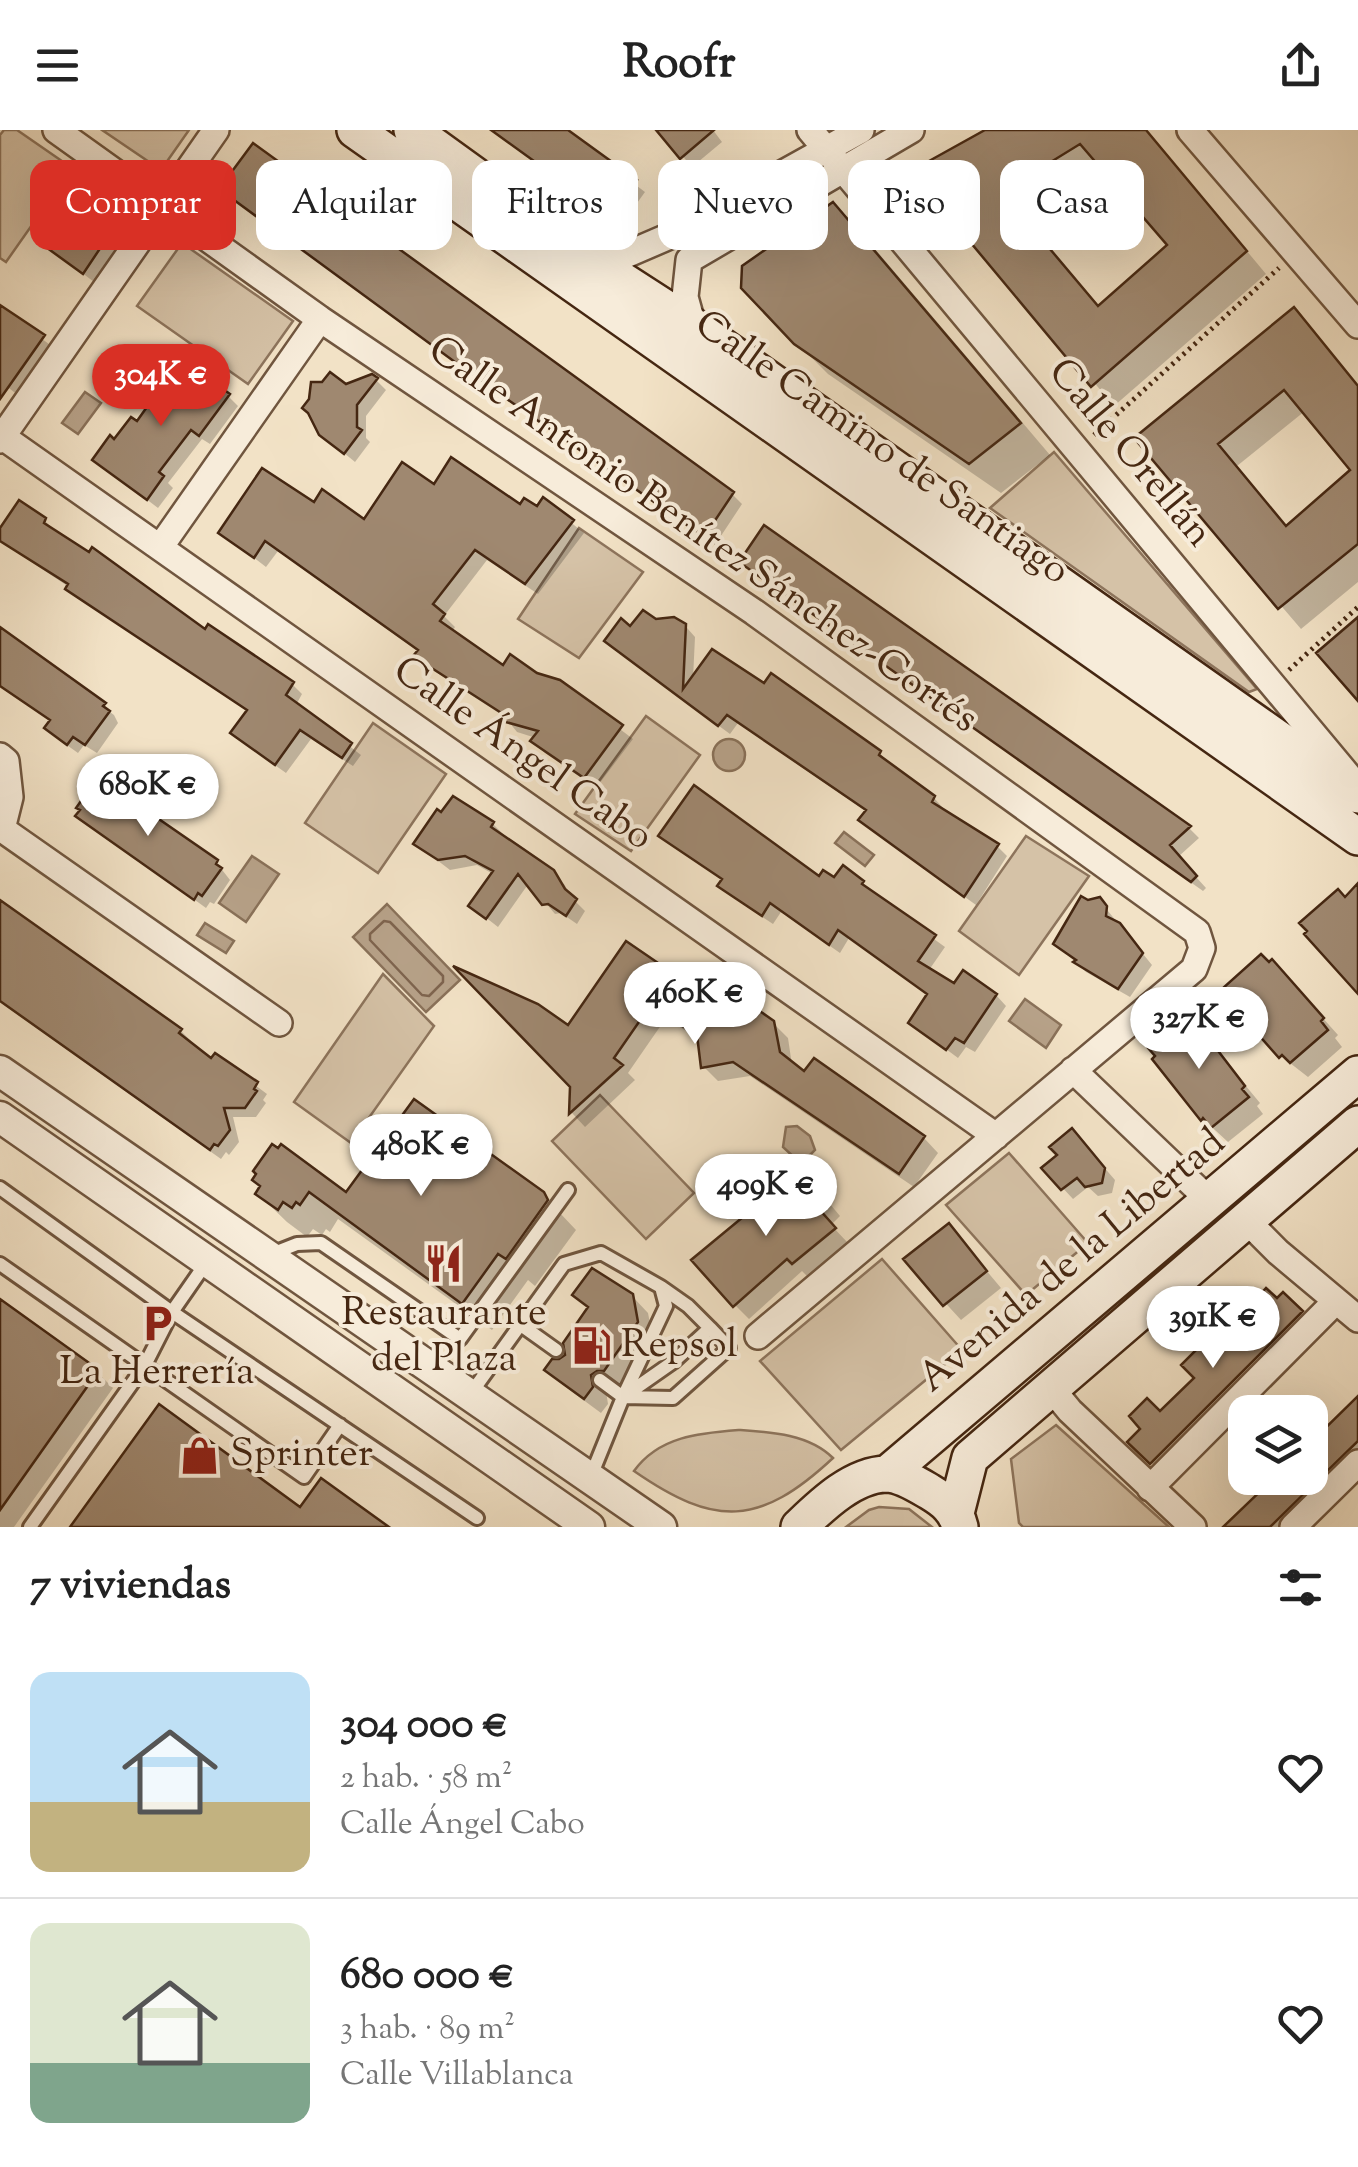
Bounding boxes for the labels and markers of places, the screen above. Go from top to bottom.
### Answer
pin: 304K € [80,344,242,429]
pin: 680K € [67,754,229,839]
pin: 460K € [614,962,776,1047]
pin: 327K € [1118,987,1280,1072]
pin: 480K € [340,1114,502,1199]
pin: 409K € [685,1154,847,1239]
restaurant icon: Restaurante del Plaza [423,1243,465,1285]
place label: Restaurante del Plaza [341,1286,547,1389]
pin: 391K € [1132,1286,1294,1371]
parking icon: La Herrería [136,1302,178,1344]
place label: Repsol [621,1318,738,1375]
fuel station icon: Repsol [570,1325,612,1367]
place label: La Herrería [60,1345,254,1402]
place label: Sprinter [230,1427,373,1484]
shop icon: Sprinter [179,1434,221,1476]

